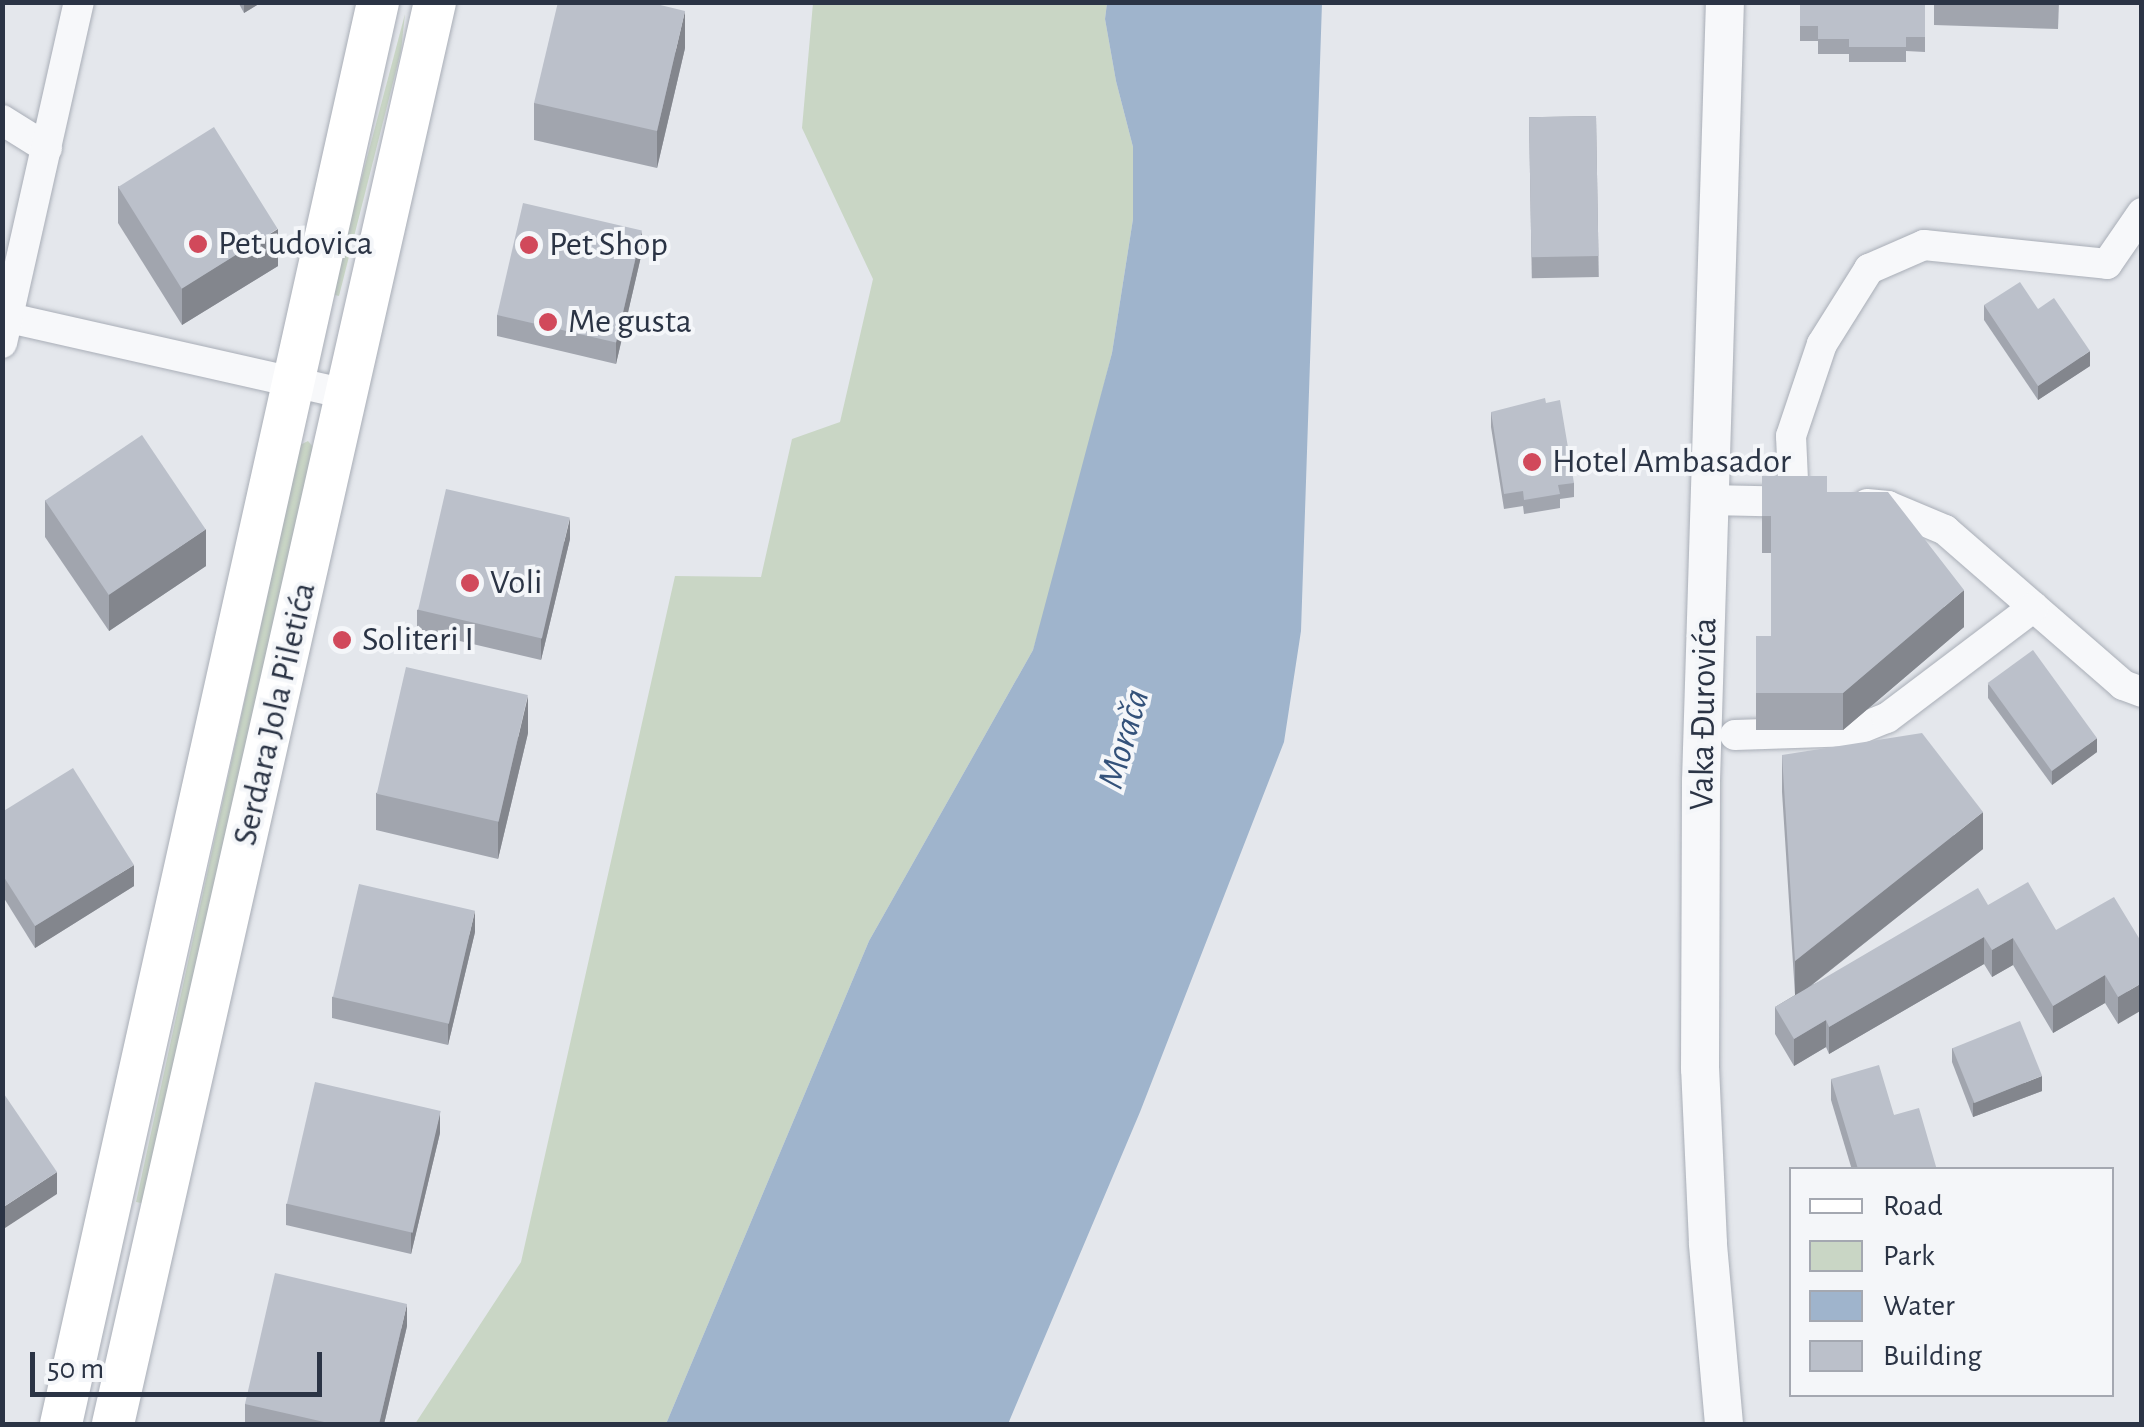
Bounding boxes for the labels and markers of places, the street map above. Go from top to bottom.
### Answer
place label: Pet udovica [218,223,373,265]
place label: Pet Shop [549,224,668,266]
marker: Pet udovica [187,233,209,255]
marker: Pet Shop [518,234,540,256]
place label: Me gusta [568,301,692,343]
marker: Me gusta [537,311,559,333]
place label: Hotel Ambasador [1552,441,1791,483]
marker: Hotel Ambasador [1521,451,1543,473]
place label: Voli [490,562,542,604]
marker: Voli [459,572,481,594]
place label: Soliteri I [362,619,474,661]
marker: Soliteri I [331,629,353,651]

